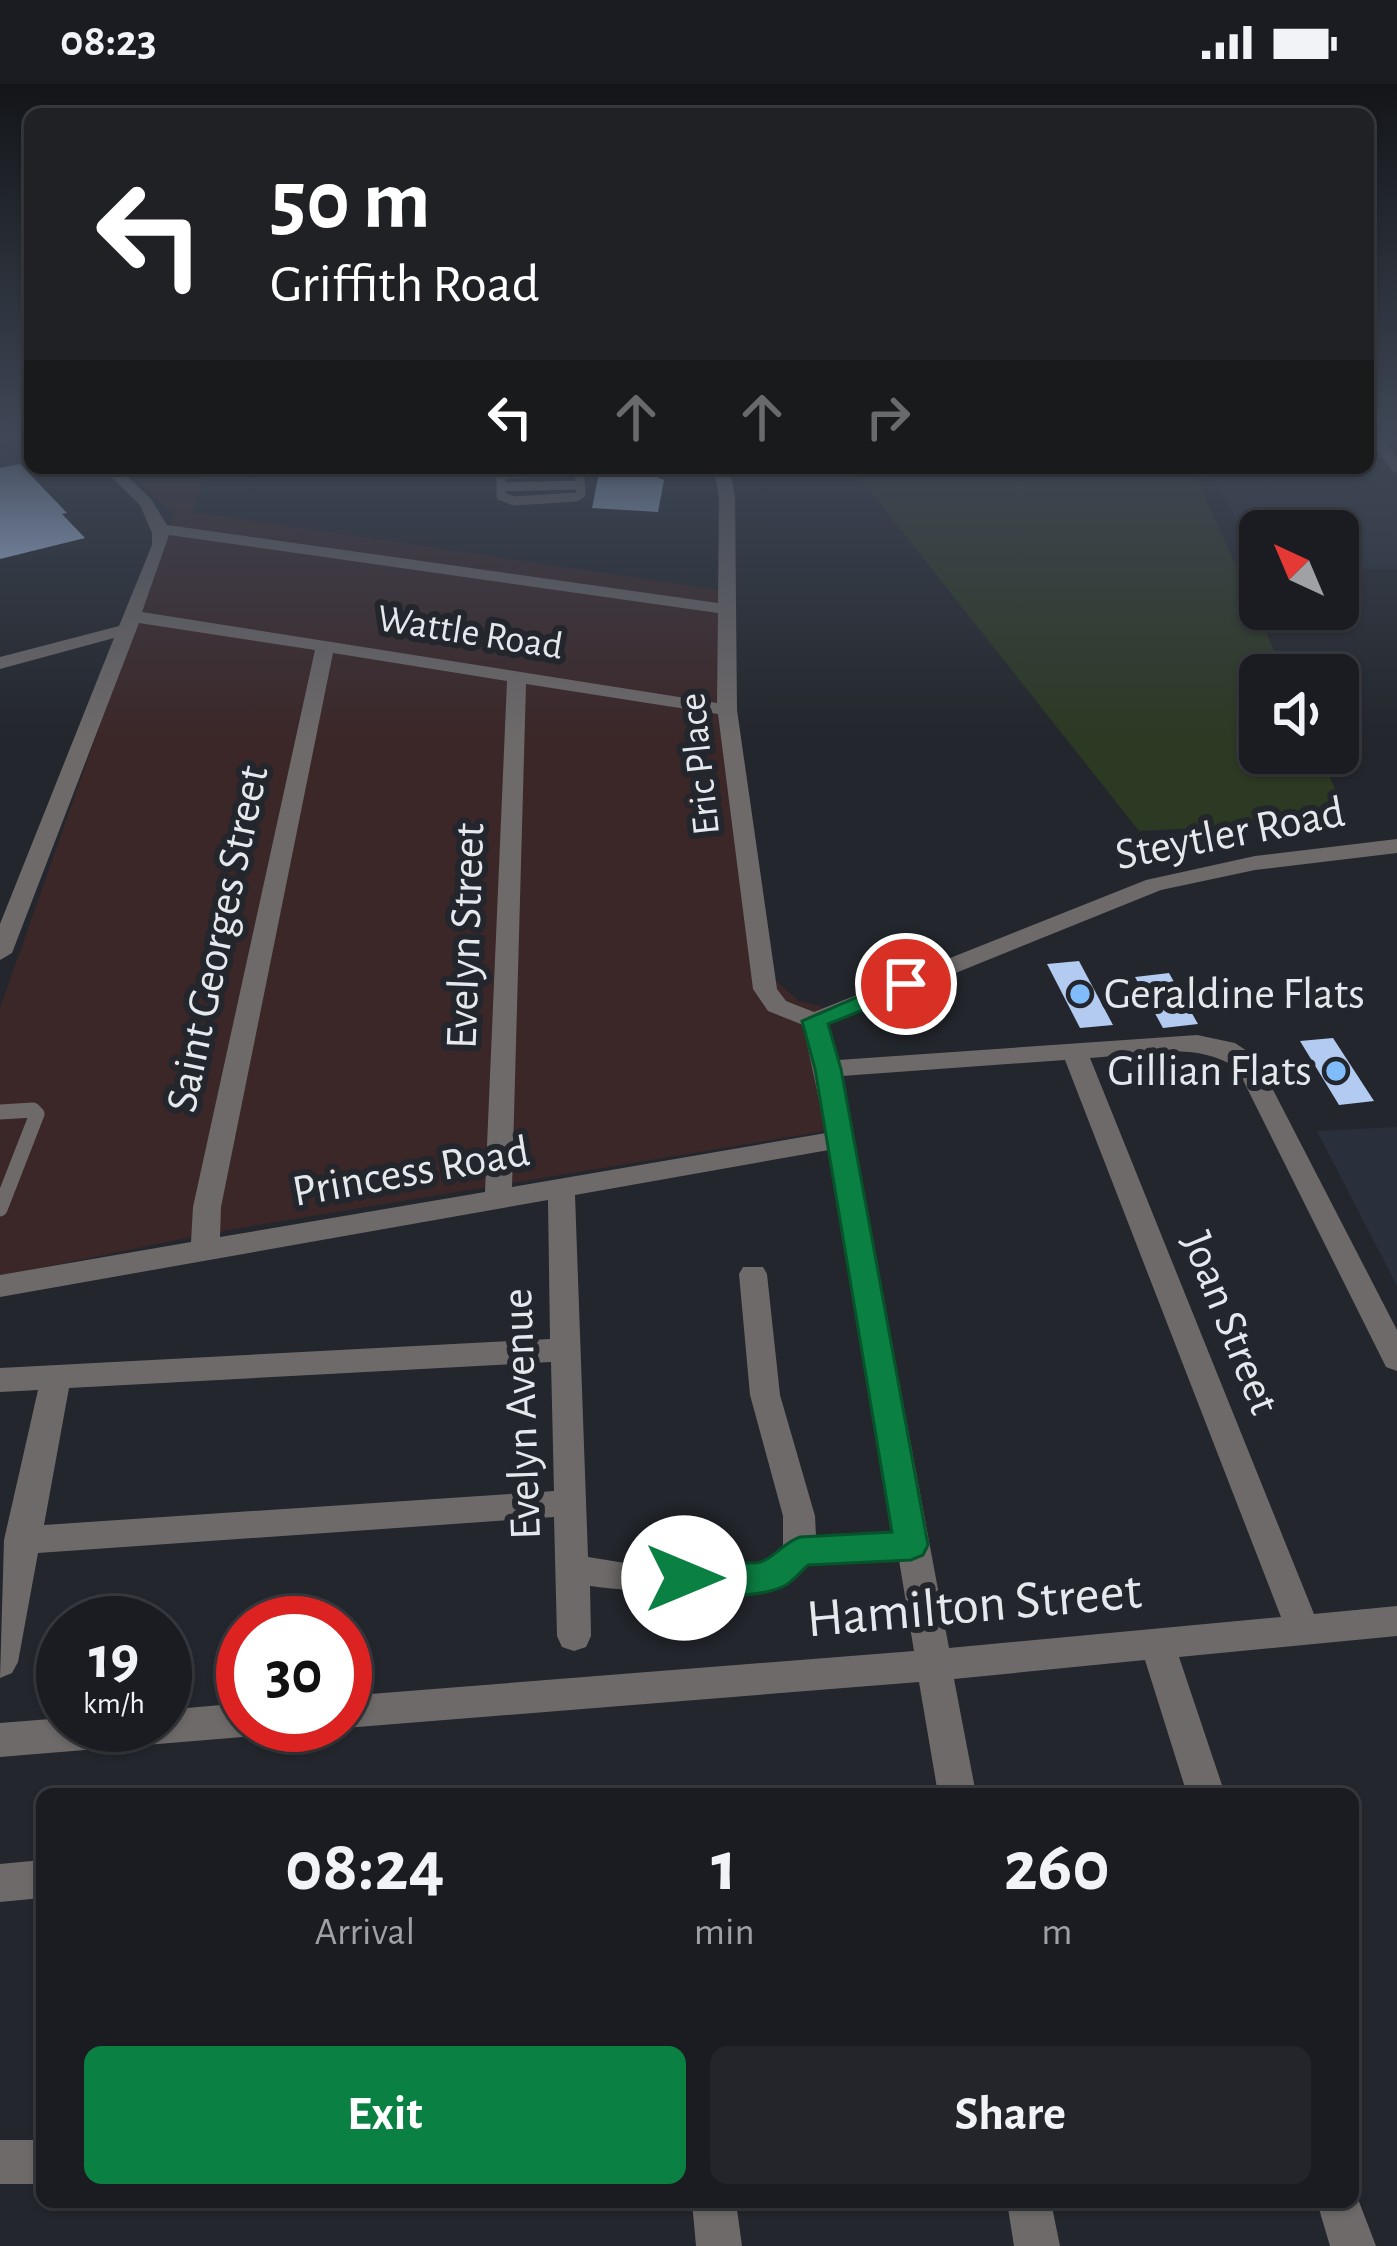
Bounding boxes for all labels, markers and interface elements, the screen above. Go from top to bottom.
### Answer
text: 08:23 [60,19,157,64]
icon: left [72,156,228,312]
text: 50 m [270,160,431,244]
text: Griffith Road [270,258,540,312]
icon: left [477,384,543,450]
icon: ahead [603,384,669,450]
icon: ahead [729,384,795,450]
icon: right [855,384,921,450]
north arrow [1239,510,1359,630]
map controls [1239,510,1359,774]
street label: Wattle Road [374,599,566,667]
button: sound [1239,654,1359,774]
street label: Eric Place [673,691,727,837]
street label: Saint Georges Street [159,762,277,1116]
street label: Steytler Road [1112,790,1348,878]
street label: Evelyn Street [440,822,492,1050]
pin [855,933,957,1035]
icon: arrive [873,951,939,1017]
place label: Geraldine Flats [1104,972,1365,1017]
marker: Geraldine Flats [1067,981,1093,1007]
place label: Gillian Flats [1108,1049,1312,1094]
marker: Gillian Flats [1323,1058,1349,1084]
street label: Princess Road [289,1129,533,1215]
street label: Joan Street [1173,1226,1287,1420]
street label: Evelyn Avenue [495,1288,549,1540]
position arrow [621,1515,747,1641]
street label: Hamilton Street [804,1564,1144,1648]
speed limit sign: 30 [216,1596,372,1752]
text: 19 [89,1629,139,1689]
text: km/h [83,1689,145,1719]
text: 08:24 [285,1831,445,1903]
text: 1 [711,1831,737,1903]
text: 260 [1004,1831,1110,1903]
text: Arrival [315,1913,415,1952]
text: min [694,1913,755,1952]
text: m [1041,1913,1072,1952]
button: Exit [84,2046,686,2184]
button: Share [710,2046,1311,2184]

